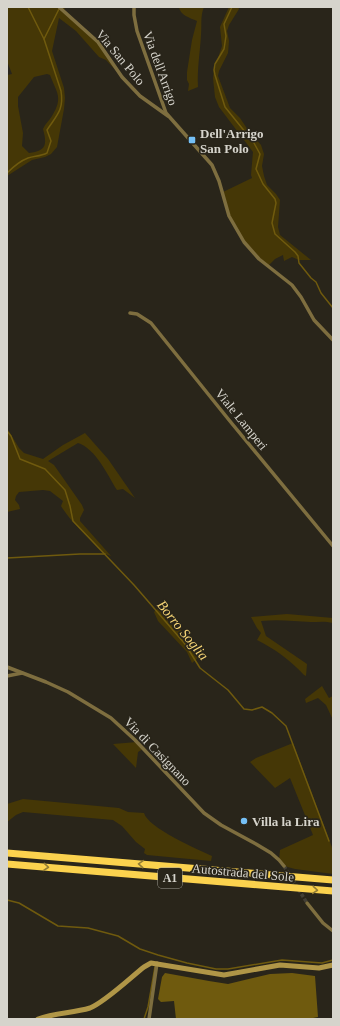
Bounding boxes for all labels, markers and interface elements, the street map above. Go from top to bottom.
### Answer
street label: Via San Polo [93,27,148,88]
street label: Via dell'Arrigo [140,29,181,107]
place label: Dell'Arrigo San Polo [200,126,264,156]
marker: Dell'Arrigo San Polo [187,135,197,145]
street label: Viale Lamperi [212,386,271,453]
water label: Borro Soglia [154,598,211,663]
street label: Via di Casignano [121,714,194,789]
place label: Villa la Lira [252,814,320,829]
marker: Villa la Lira [239,816,249,826]
one-way arrow [138,859,144,868]
street label: Autostrada del Sole [191,861,295,884]
one-way arrow [43,863,49,872]
road number: A1 [158,868,182,888]
one-way arrow [312,885,318,894]

